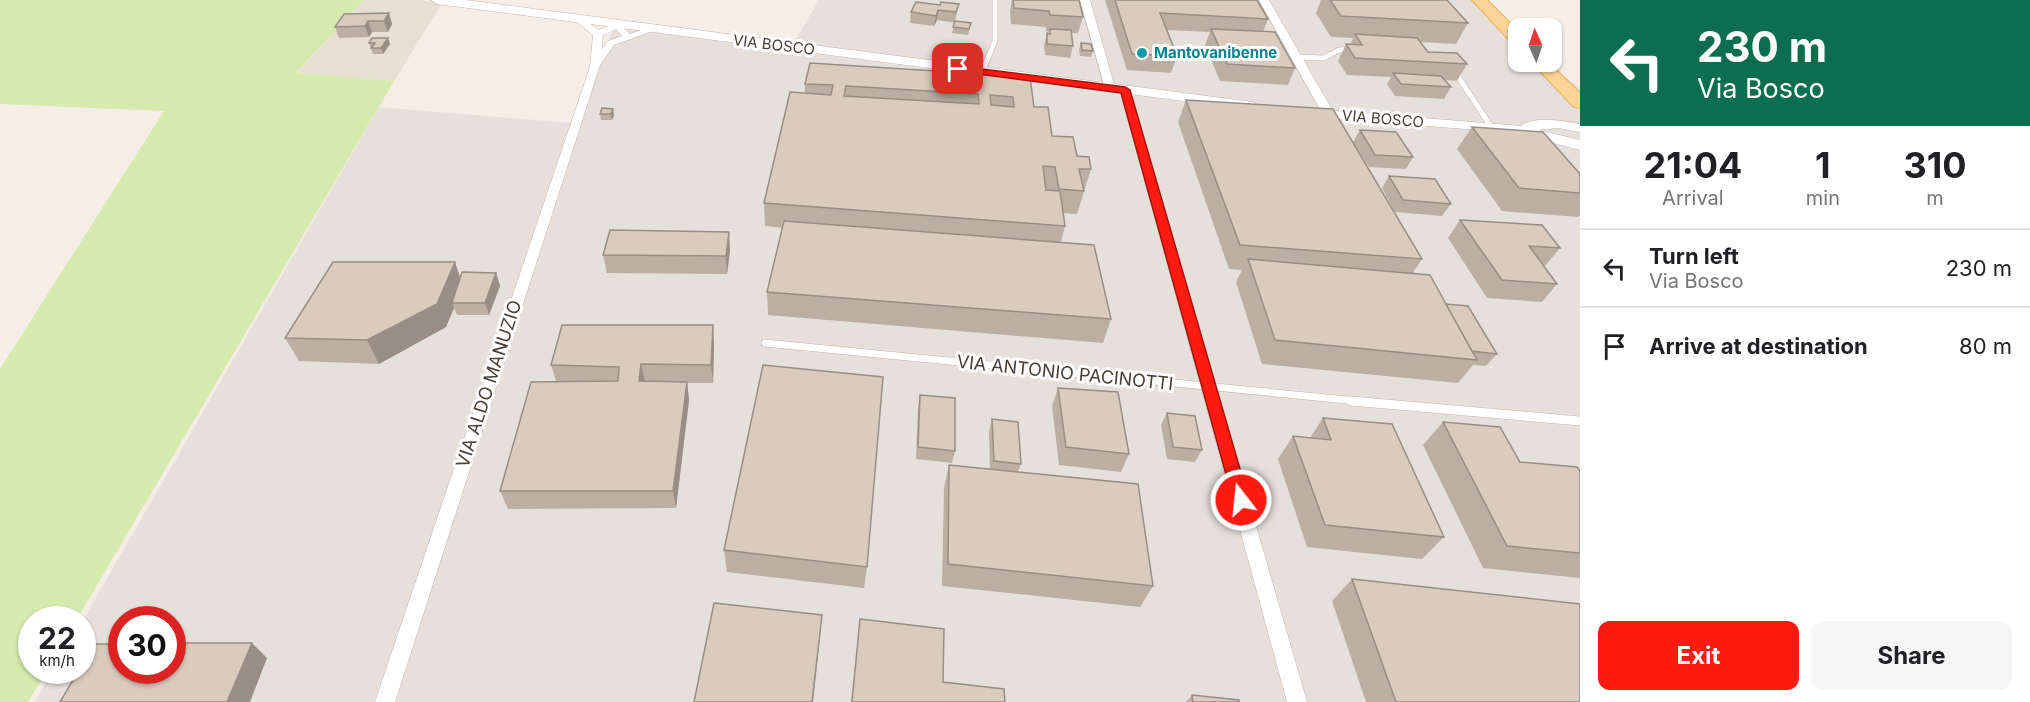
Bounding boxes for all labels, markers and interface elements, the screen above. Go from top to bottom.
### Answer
north arrow [1508,18,1562,72]
map controls [1508,18,1562,72]
text: 230 m [1697,21,1827,72]
icon: left [1598,24,1676,102]
street label: VIA BOSCO [732,30,816,59]
pin [932,43,983,94]
place label: Mantovanibenne [1154,43,1277,62]
marker: Mantovanibenne [1135,46,1149,60]
icon: arrive [941,52,974,85]
text: Via Bosco [1697,72,1825,105]
street label: VIA BOSCO [1341,105,1425,132]
text: 21:04 [1643,143,1742,187]
text: 1 [1815,143,1831,187]
text: 310 [1903,143,1966,187]
text: Arrival [1662,186,1724,210]
text: min [1806,186,1840,210]
text: m [1926,186,1944,210]
text: Turn left [1649,243,1739,269]
icon: left [1598,252,1631,285]
text: 230 m [1946,255,2012,281]
text: Via Bosco [1649,269,1744,293]
street label: VIA ALDO MANUZIO [452,298,526,470]
icon: arrive [1598,330,1631,363]
text: Arrive at destination [1649,333,1868,359]
text: 80 m [1959,333,2012,359]
street label: VIA ANTONIO PACINOTTI [956,351,1174,394]
position arrow [1209,468,1273,532]
speed limit sign: 30 [108,606,186,684]
text: 22 [38,620,76,656]
button: Exit [1598,621,1799,690]
button: Share [1811,621,2012,690]
text: km/h [39,651,75,670]

